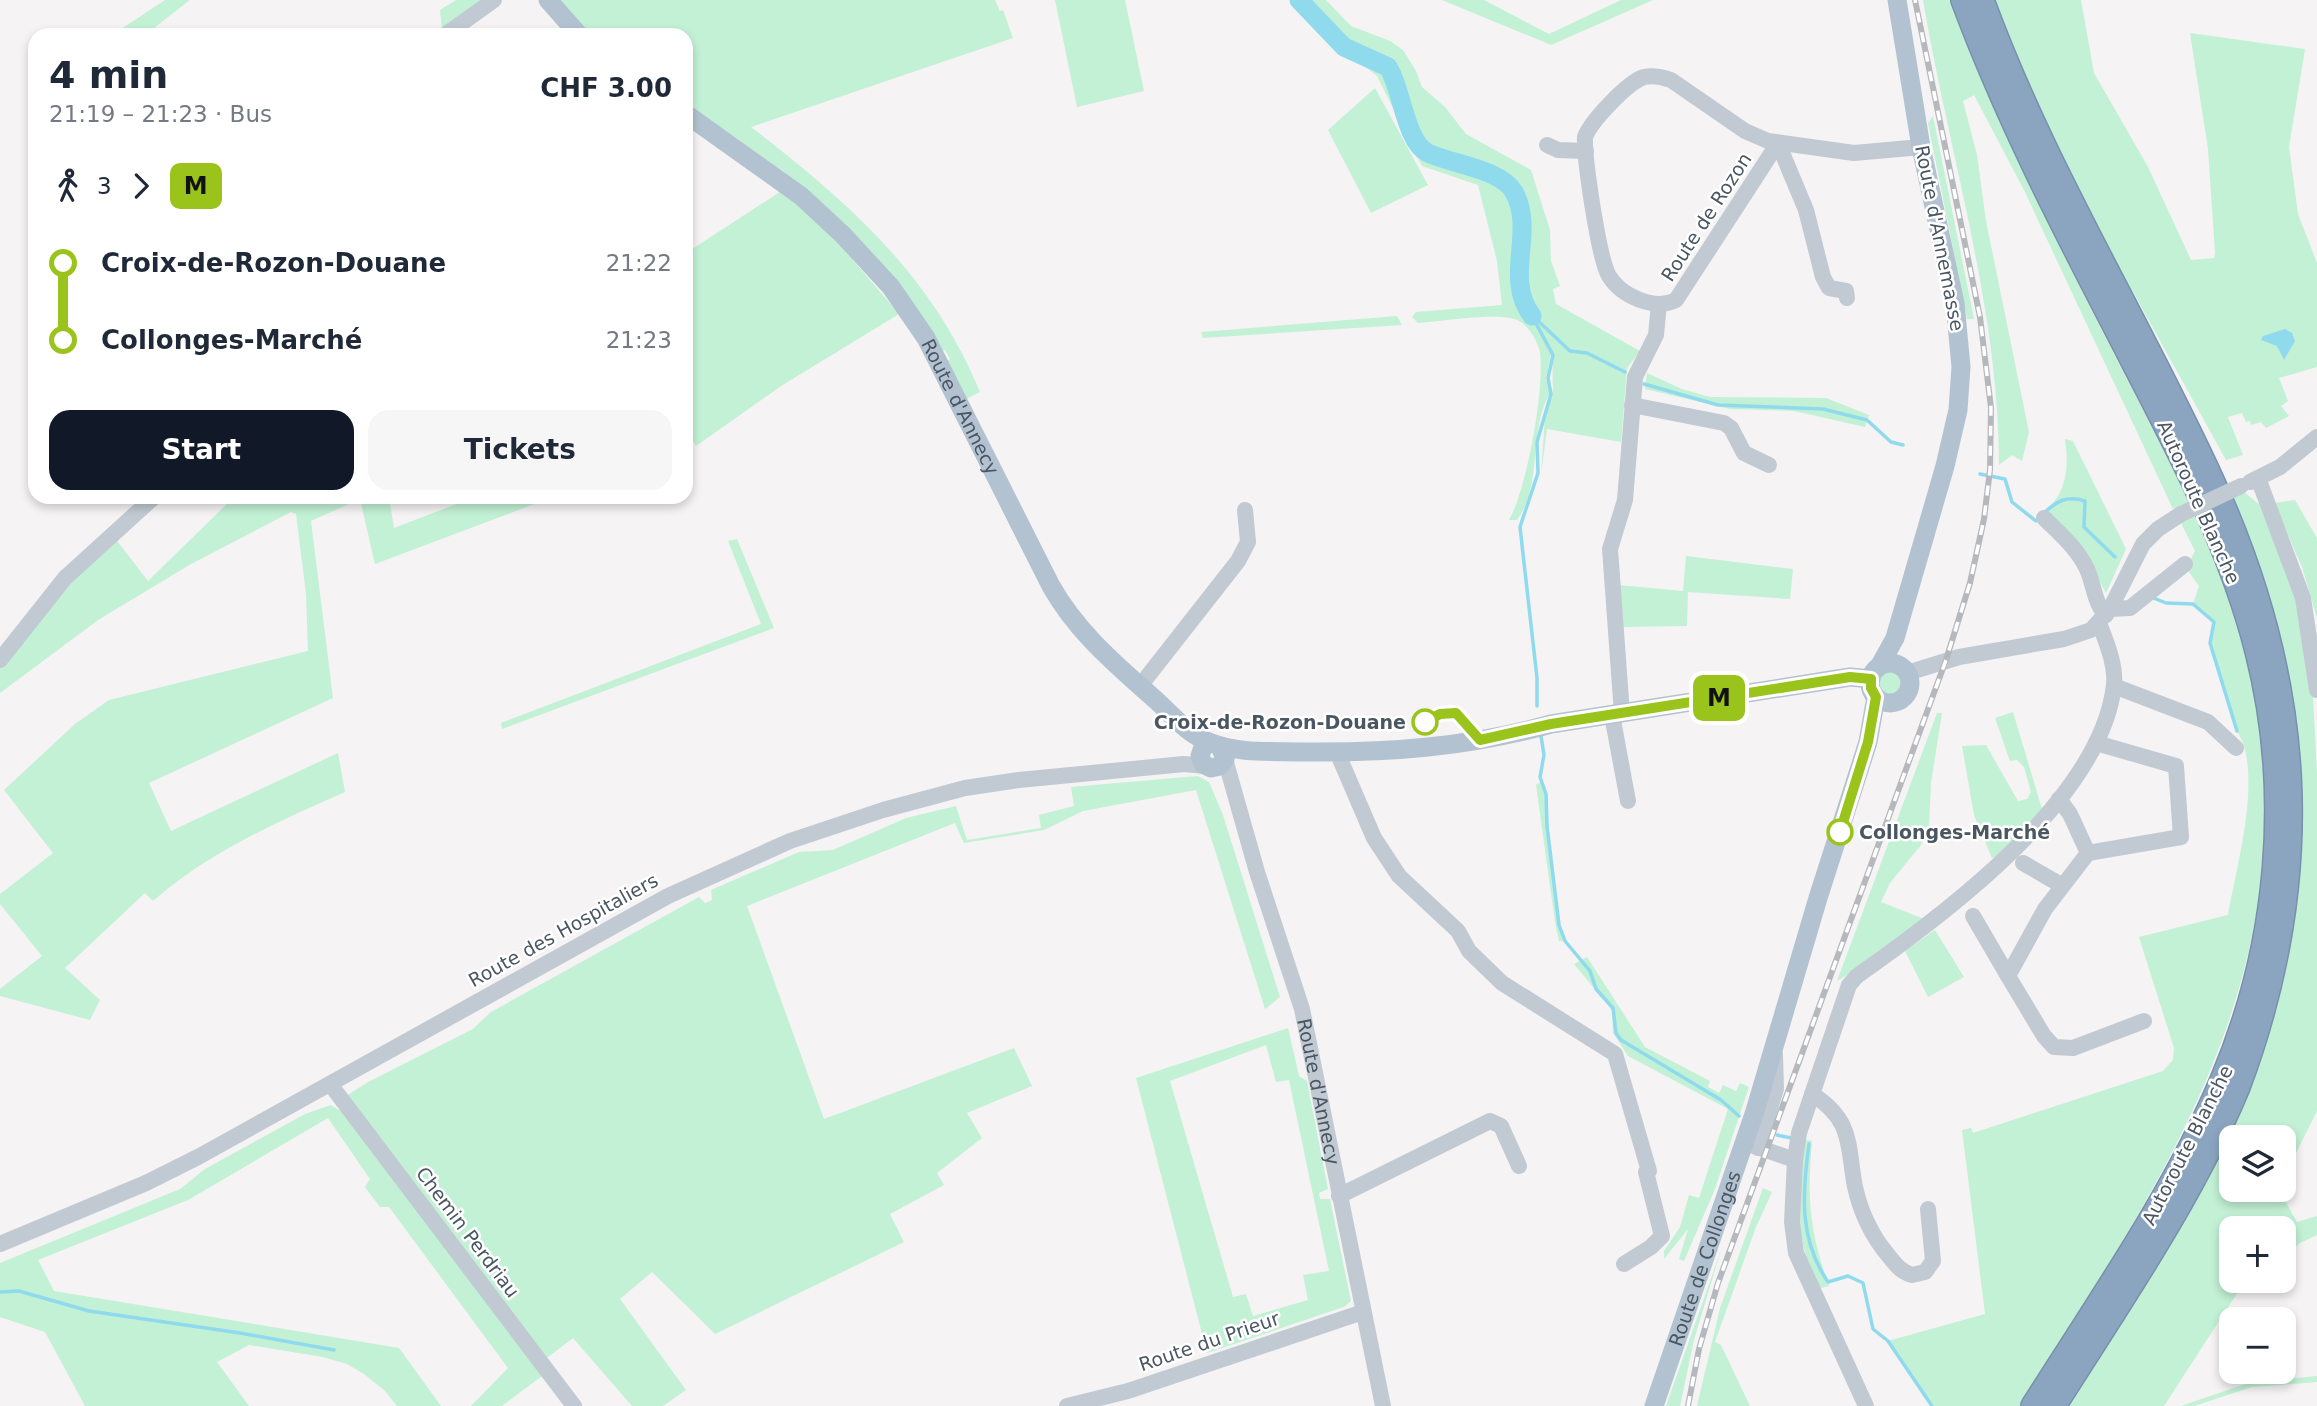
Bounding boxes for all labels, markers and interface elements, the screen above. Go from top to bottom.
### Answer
text: 4 min [49,53,168,97]
text: CHF 3.00 [540,73,672,103]
text: 21:19 – 21:23 · Bus [49,101,272,127]
street label: Route d'Annemasse [1911,143,1969,333]
street label: Route de Rozon [1656,149,1756,285]
icon: walk [49,167,87,205]
icon: forward [122,167,160,205]
text: M [184,172,208,200]
text: 3 [97,173,112,199]
text: Croix-de-Rozon-Douane [101,248,446,278]
text: 21:22 [606,250,672,276]
text: Collonges-Marché [101,325,362,355]
text: 21:23 [606,327,672,353]
street label: Route d'Annecy [917,335,1004,478]
button: Start [49,410,354,490]
button: Tickets [368,410,672,490]
street label: Autoroute Blanche [2153,417,2245,587]
line badge: M [1696,675,1742,721]
text: M [1707,684,1731,712]
marker: Croix-de-Rozon-Douane [1412,709,1438,735]
place label: Croix-de-Rozon-Douane [1154,711,1406,733]
marker: Collonges-Marché [1827,819,1853,845]
place label: Collonges-Marché [1859,821,2050,843]
street label: Route des Hospitaliers [464,869,662,991]
street label: Route d'Annecy [1293,1016,1345,1167]
street label: Autoroute Blanche [2137,1061,2237,1229]
map controls [2219,1125,2296,1384]
button: layers [2219,1125,2296,1202]
street label: Chemin Perdriau [412,1162,524,1302]
street label: Route de Collonges [1664,1168,1745,1349]
button: + [2219,1216,2296,1293]
street label: Route du Prieur [1136,1307,1282,1375]
button: − [2219,1307,2296,1384]

